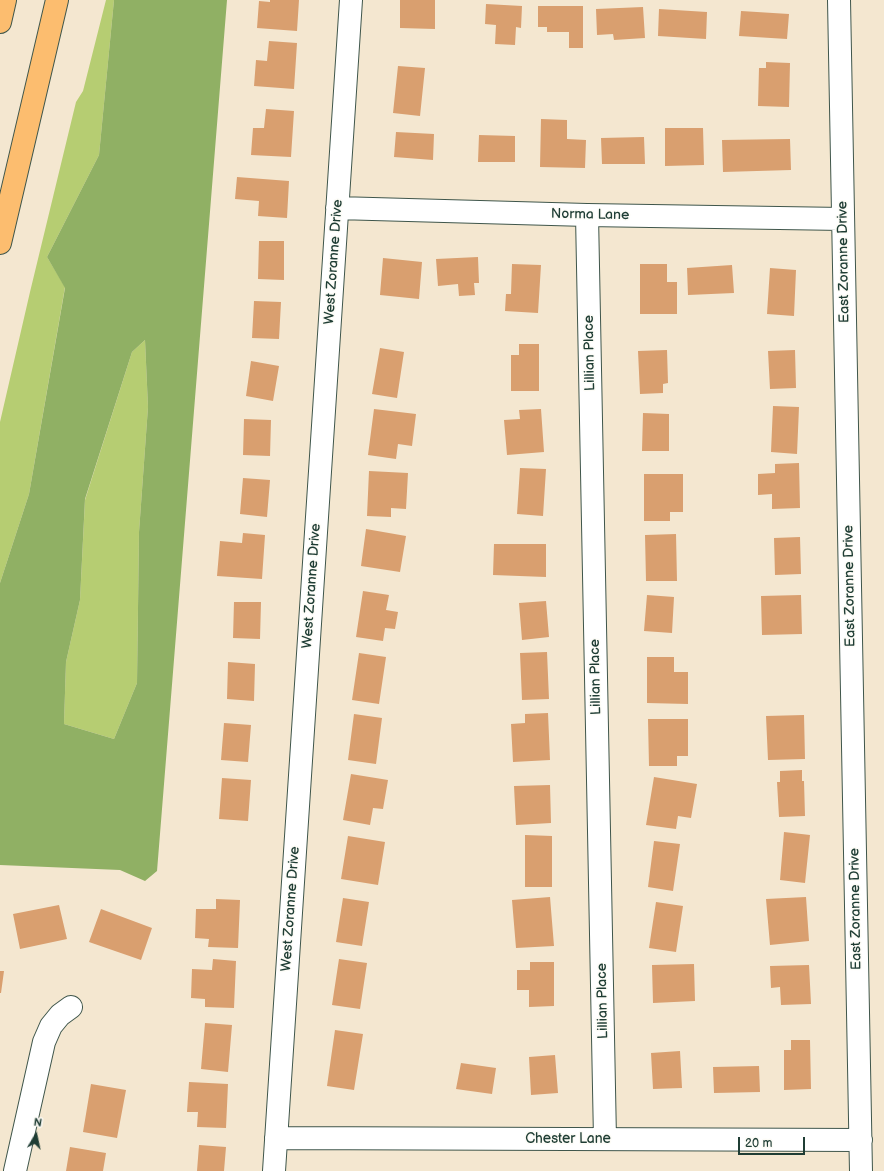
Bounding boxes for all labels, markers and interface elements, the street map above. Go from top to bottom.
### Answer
street label: West Zoranne Drive [321,199,347,325]
street label: East Zoranne Drive [835,201,853,323]
street label: Norma Lane [551,206,629,224]
street label: Lillian Place [581,315,599,391]
street label: West Zoranne Drive [299,523,325,649]
street label: East Zoranne Drive [841,525,859,647]
street label: Lillian Place [587,639,605,715]
street label: West Zoranne Drive [278,846,304,972]
street label: East Zoranne Drive [847,848,865,970]
street label: Lillian Place [594,963,612,1039]
north arrow [16,1115,56,1155]
text: N [33,1116,43,1130]
scale bar [740,1129,807,1155]
street label: Chester Lane [525,1131,611,1147]
text: 20 m [745,1136,772,1151]

